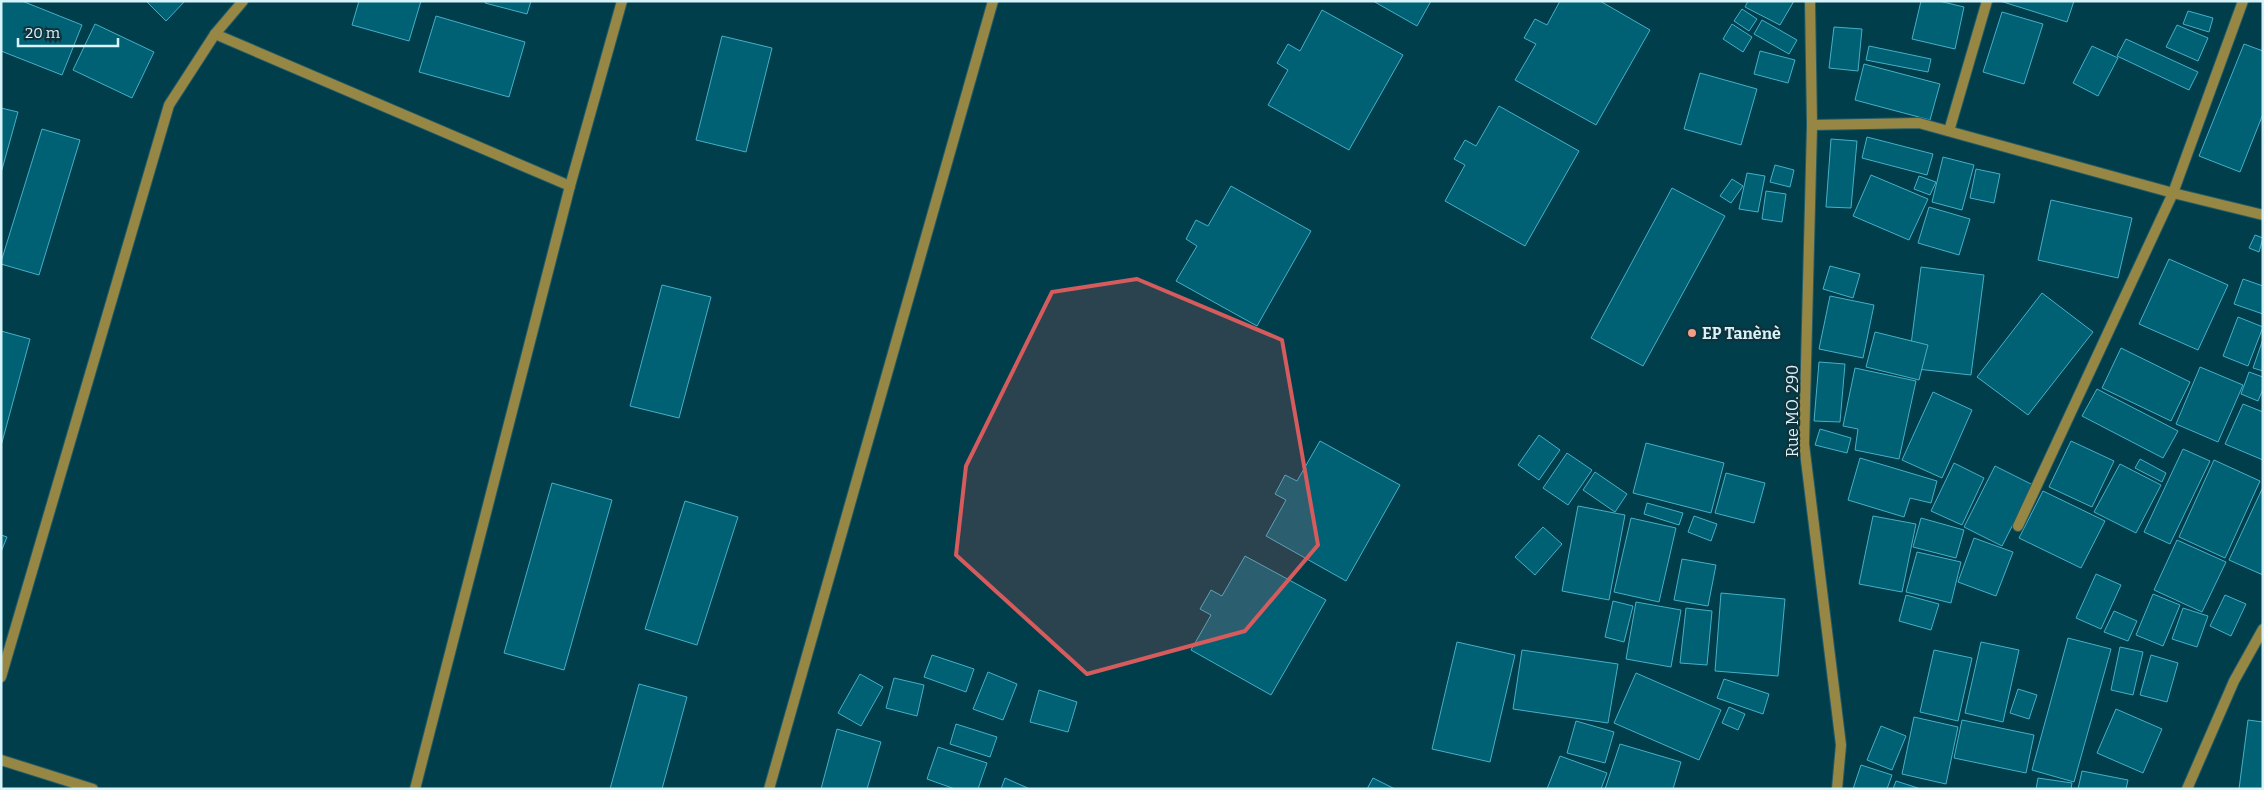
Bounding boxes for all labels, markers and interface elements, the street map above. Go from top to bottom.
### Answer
scale bar [18,15,118,47]
text: 20 m [25,24,61,42]
place label: EP Tanènè [1702,324,1781,343]
marker: EP Tanènè [1686,327,1698,339]
street label: Rue MO. 290 [1783,365,1802,457]

